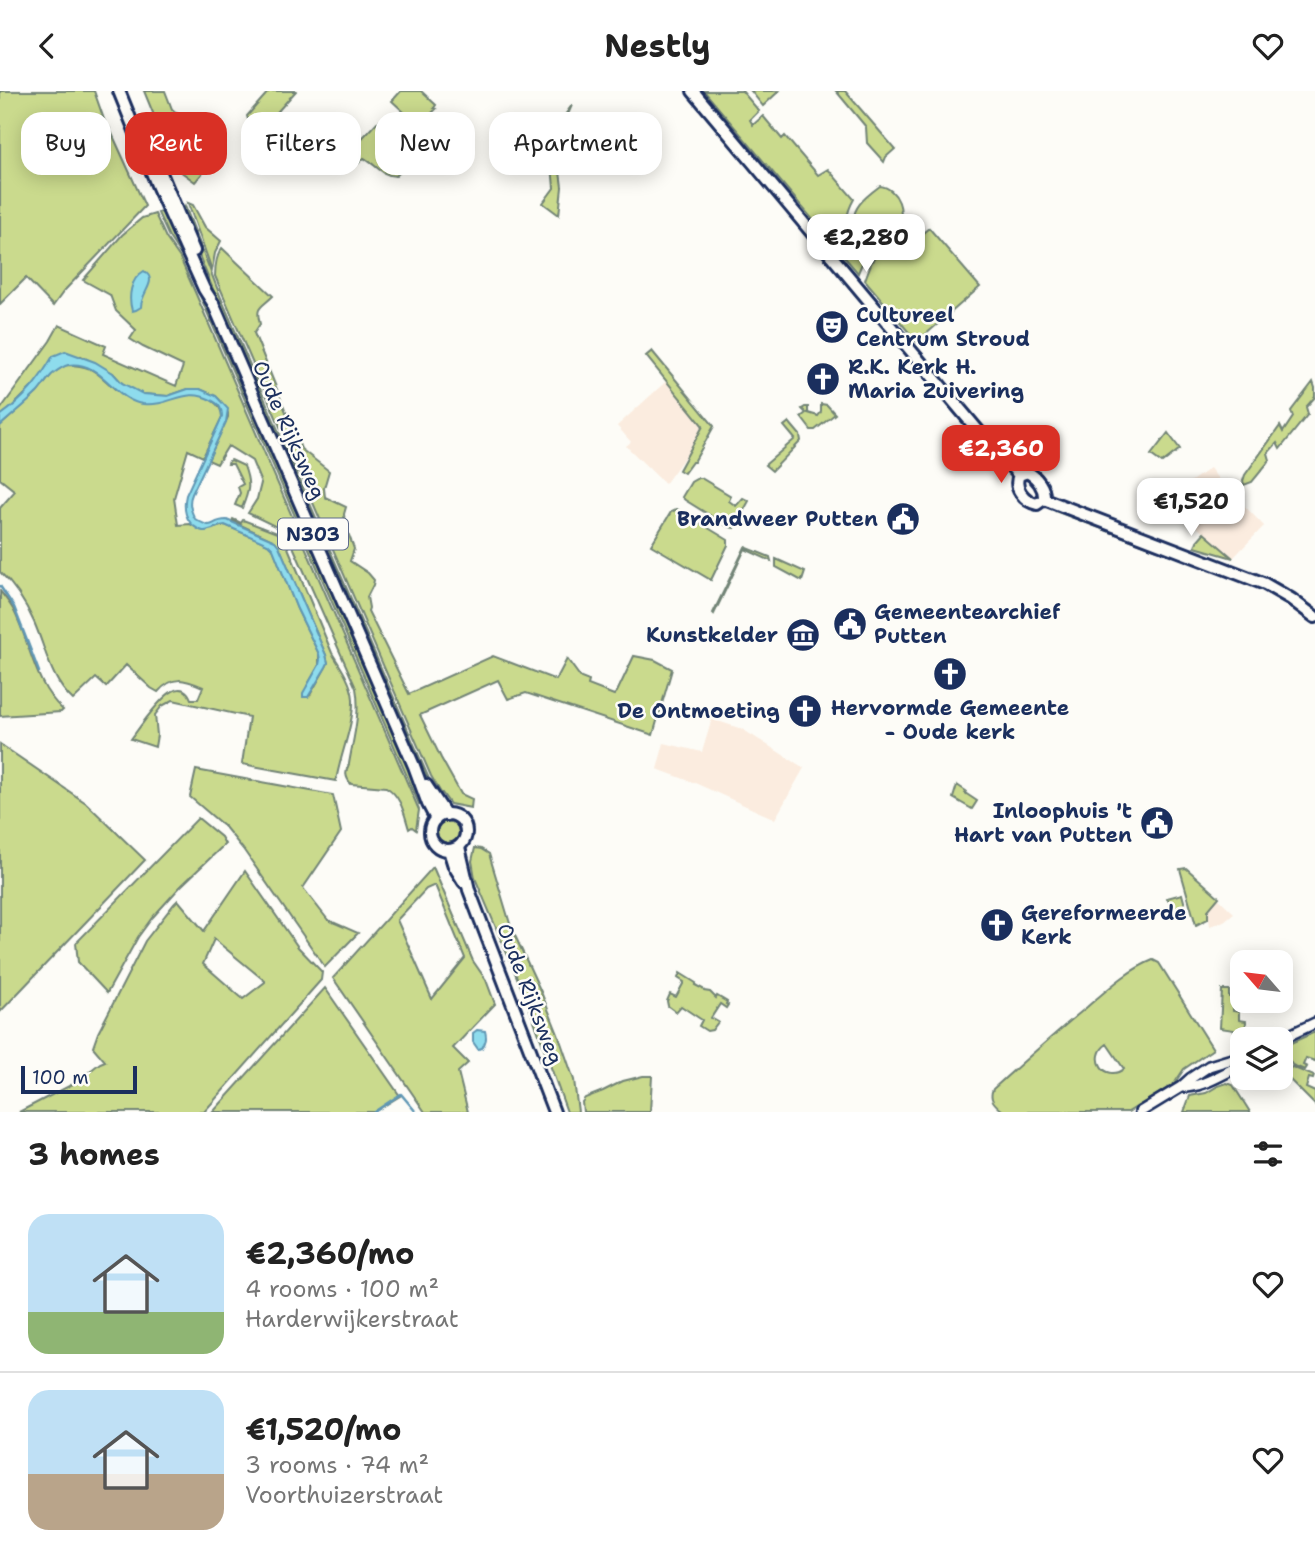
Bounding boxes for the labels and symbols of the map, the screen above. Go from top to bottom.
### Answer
pin: €2,280 [809,215,923,274]
place label: Cultureel Centrum Stroud [856,301,1030,353]
theatre icon: Cultureel Centrum Stroud [813,308,851,346]
place label: R.K. Kerk H. Maria Zuivering [848,353,1024,405]
street label: Oude Rijksweg [246,356,332,504]
church icon: R.K. Kerk H. Maria Zuivering [804,360,842,398]
pin: €2,360 [944,425,1058,485]
pin: €1,520 [1134,479,1248,538]
public building icon: Brandweer Putten [884,500,922,538]
place label: Brandweer Putten [677,505,878,533]
road number: N303 [278,519,348,549]
place label: Gemeentearchief Putten [874,598,1061,650]
public building icon: Gemeentearchief Putten [831,605,869,643]
museum icon: Kunstkelder [784,616,822,654]
place label: Kunstkelder [646,621,778,649]
church icon: Hervormde Gemeente - Oude kerk [931,655,969,693]
church icon: De Ontmoeting [786,692,824,730]
place label: Hervormde Gemeente - Oude kerk [831,694,1069,746]
place label: De Ontmoeting [617,697,780,725]
place label: Inloophuis 't Hart van Putten [954,797,1132,849]
public building icon: Inloophuis 't Hart van Putten [1138,804,1176,842]
place label: Gereformeerde Kerk [1021,899,1187,951]
church icon: Gereformeerde Kerk [978,906,1016,944]
street label: Oude Rijksweg [490,919,570,1069]
north arrow [1230,950,1293,1013]
scale bar [21,1063,136,1095]

